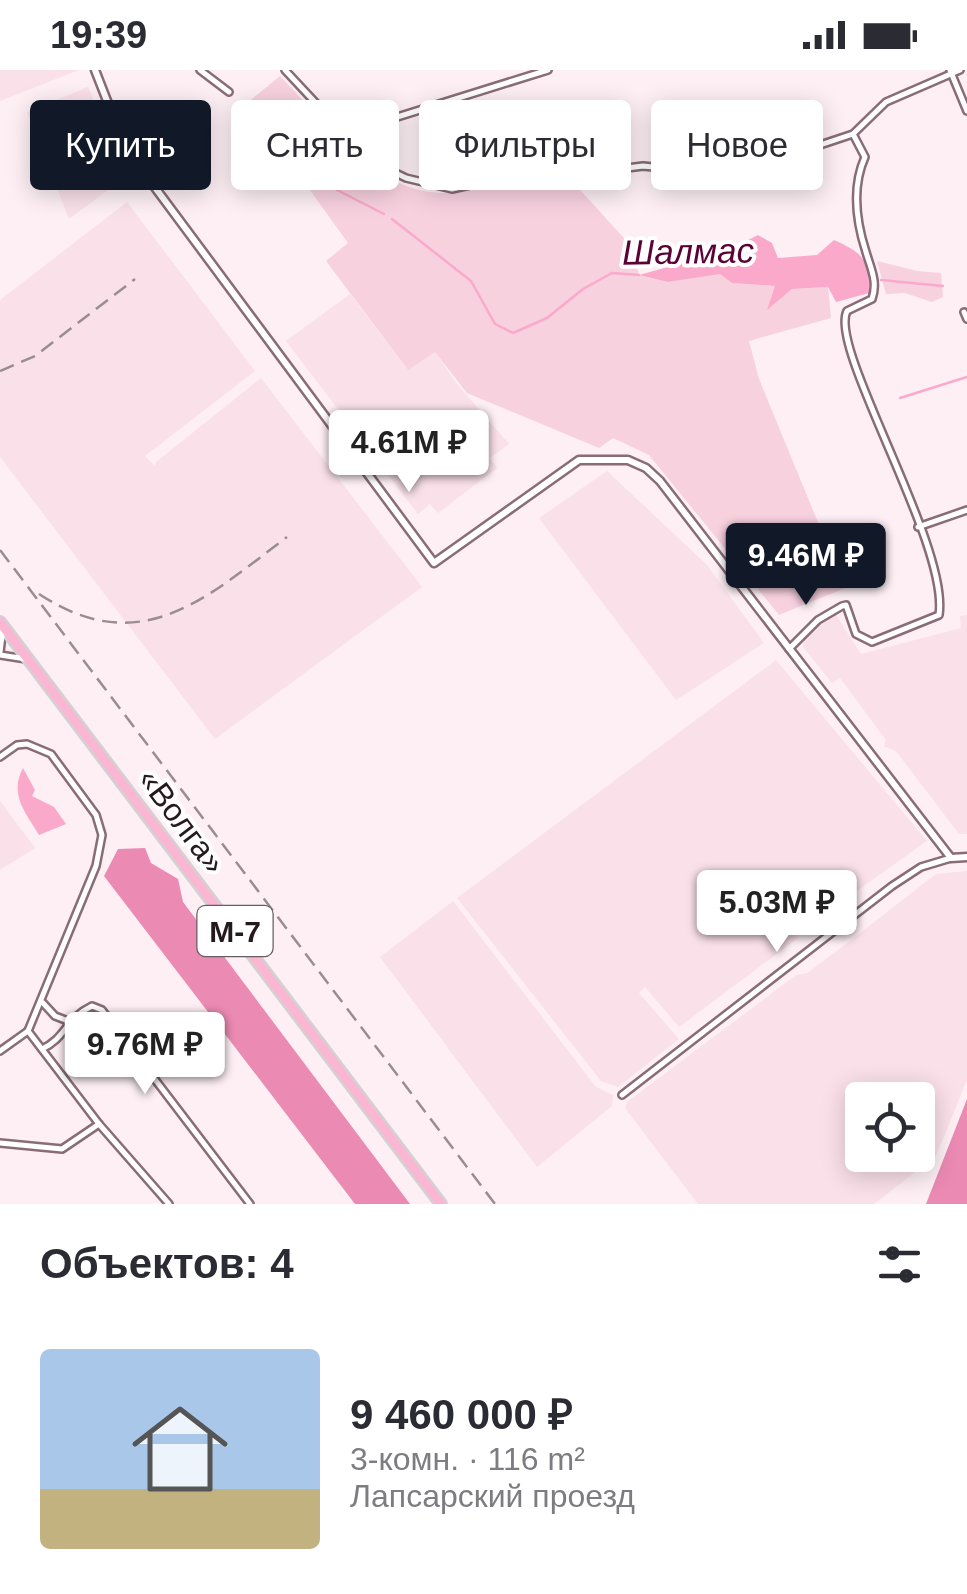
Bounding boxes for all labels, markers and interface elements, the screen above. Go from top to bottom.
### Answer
text: 19:39 [50,14,147,56]
chip: Купить [30,100,211,190]
chip: Снять [231,100,399,190]
chip: Фильтры [419,100,631,190]
chip: Новое [651,100,823,190]
water label: Шалмас [622,230,755,272]
pin: 4.61M ₽ [317,410,501,495]
text: 4.61M ₽ [351,424,467,460]
pin: 9.46M ₽ [714,523,898,608]
text: 9.46M ₽ [748,537,864,573]
street label: «Волга» [131,762,233,880]
pin: 5.03M ₽ [685,870,869,955]
text: 5.03M ₽ [719,884,835,920]
road number: М-7 [198,906,272,956]
pin: 9.76M ₽ [53,1012,237,1097]
text: 9.76M ₽ [87,1026,203,1062]
map controls [845,1082,935,1172]
button: locate [845,1082,935,1172]
icon: filters [872,1237,927,1292]
text: Объектов: 4 [40,1240,294,1287]
icon: home [120,1389,240,1509]
text: 9 460 000 ₽ [350,1391,573,1438]
text: 3-комн. · 116 m² [350,1441,585,1477]
text: Лапсарский проезд [350,1478,635,1514]

